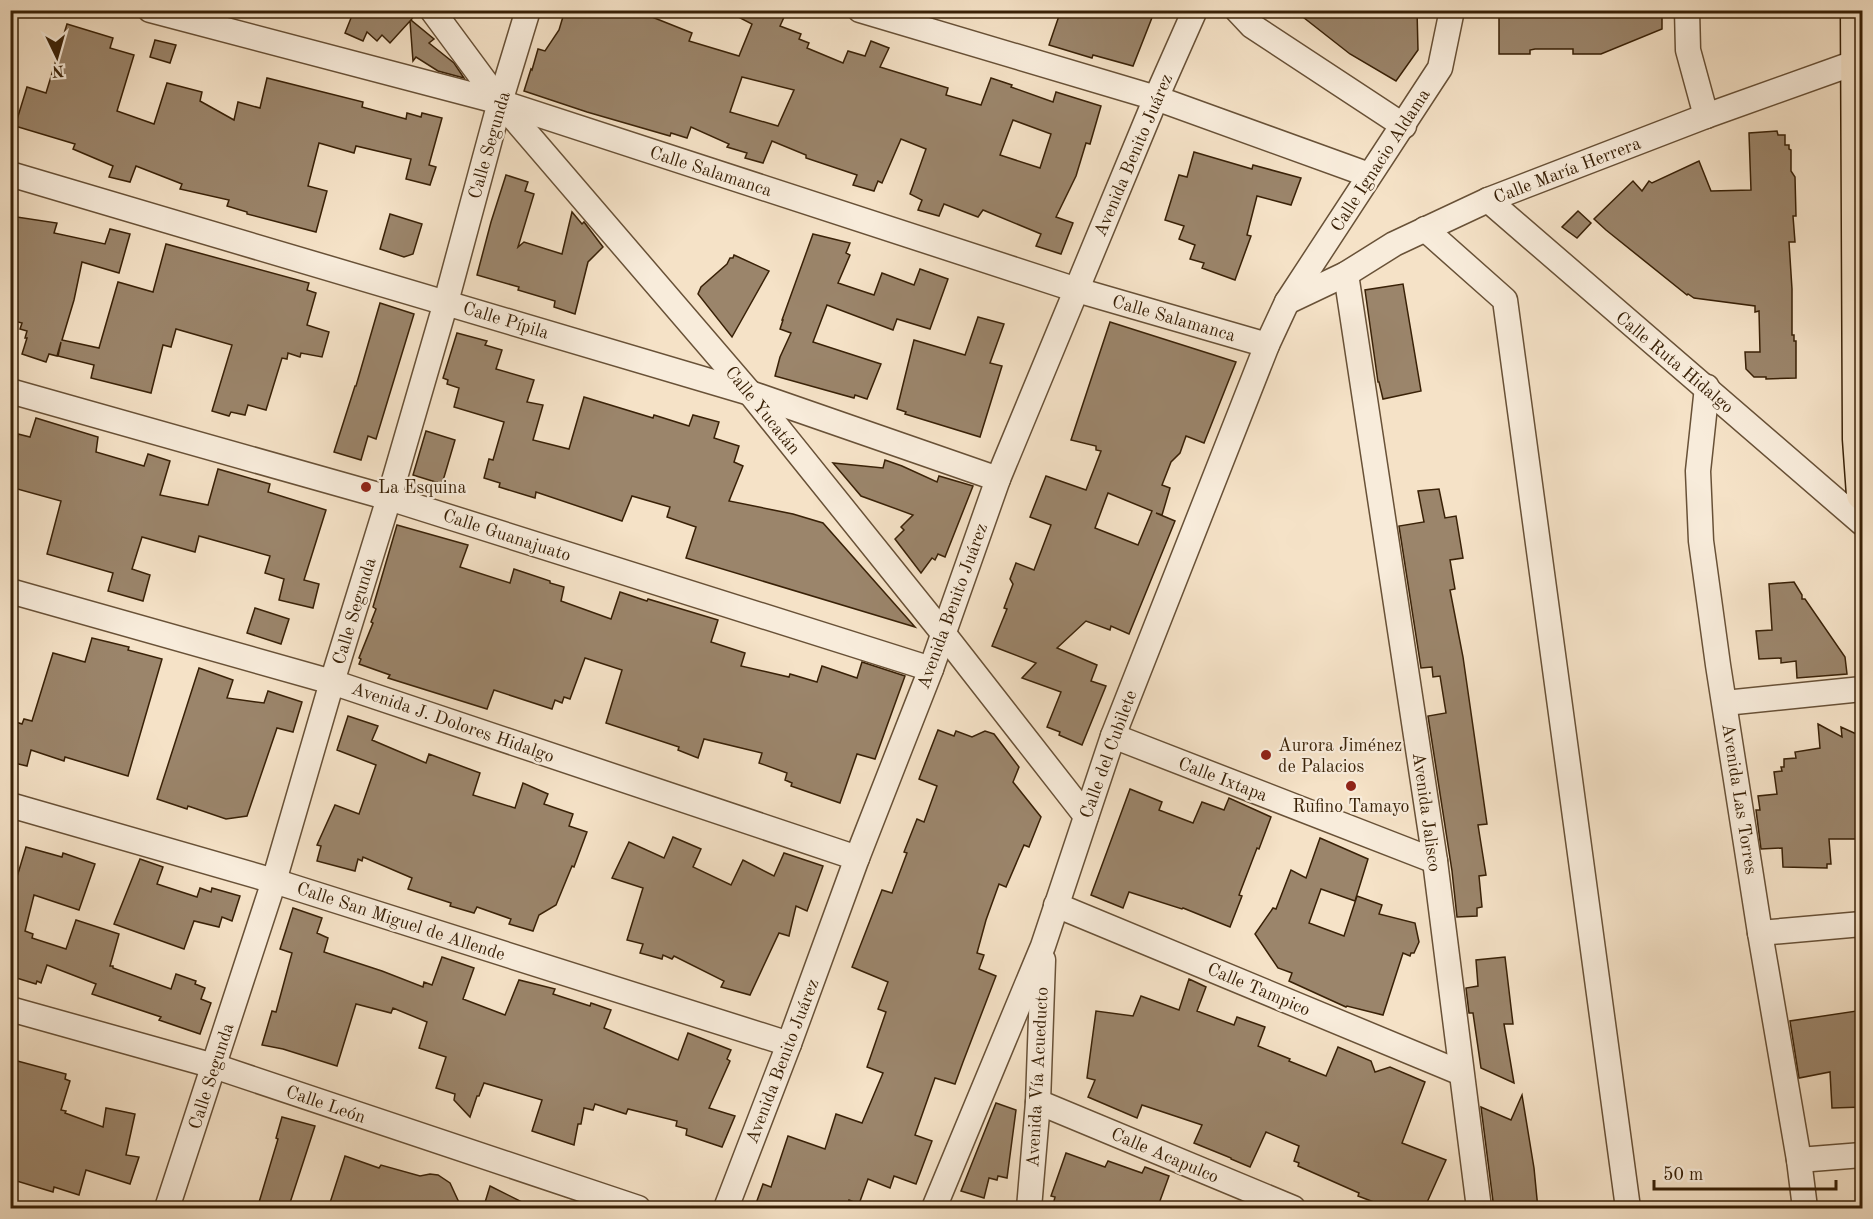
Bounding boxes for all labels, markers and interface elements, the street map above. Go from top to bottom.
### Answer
north arrow [27,27,87,87]
text: N [51,61,65,79]
street label: Avenida Benito Juárez [1091,71,1176,239]
street label: Calle Ignacio Aldama [1328,86,1434,235]
street label: Calle Segunda [466,89,514,201]
street label: Calle María Herrera [1491,135,1643,207]
street label: Calle Salamanca [647,144,774,200]
street label: Calle Salamanca [1110,293,1238,345]
street label: Calle Pípila [461,299,551,343]
street label: Calle Ruta Hidalgo [1612,308,1737,417]
street label: Calle Yucatán [721,363,803,458]
place label: La Esquina [378,479,466,497]
marker: La Esquina [359,480,373,494]
street label: Calle Guanajuato [440,507,573,565]
street label: Avenida Benito Juárez [915,521,991,692]
street label: Calle Segunda [330,556,380,667]
street label: Avenida J. Dolores Hidalgo [349,680,557,766]
street label: Calle del Cubilete [1077,688,1140,821]
street label: Avenida Las Torres [1718,722,1760,876]
place label: Aurora Jiménez de Palacios [1278,737,1402,776]
marker: Aurora Jiménez de Palacios [1259,748,1273,762]
street label: Avenida Jalisco [1409,751,1443,873]
street label: Calle Ixtapa [1176,755,1270,805]
marker: Rufino Tamayo [1344,779,1358,793]
place label: Rufino Tamayo [1292,798,1410,816]
street label: Calle San Miguel de Allende [294,880,507,964]
street label: Calle Tampico [1204,960,1313,1020]
street label: Avenida Benito Juárez [743,977,823,1146]
street label: Avenida Vía Acueducto [1024,986,1052,1168]
street label: Calle Segunda [186,1021,238,1132]
street label: Calle León [284,1083,368,1127]
street label: Calle Acapulco [1108,1125,1221,1187]
scale bar [1654,1153,1836,1191]
text: 50 m [1663,1166,1703,1184]

